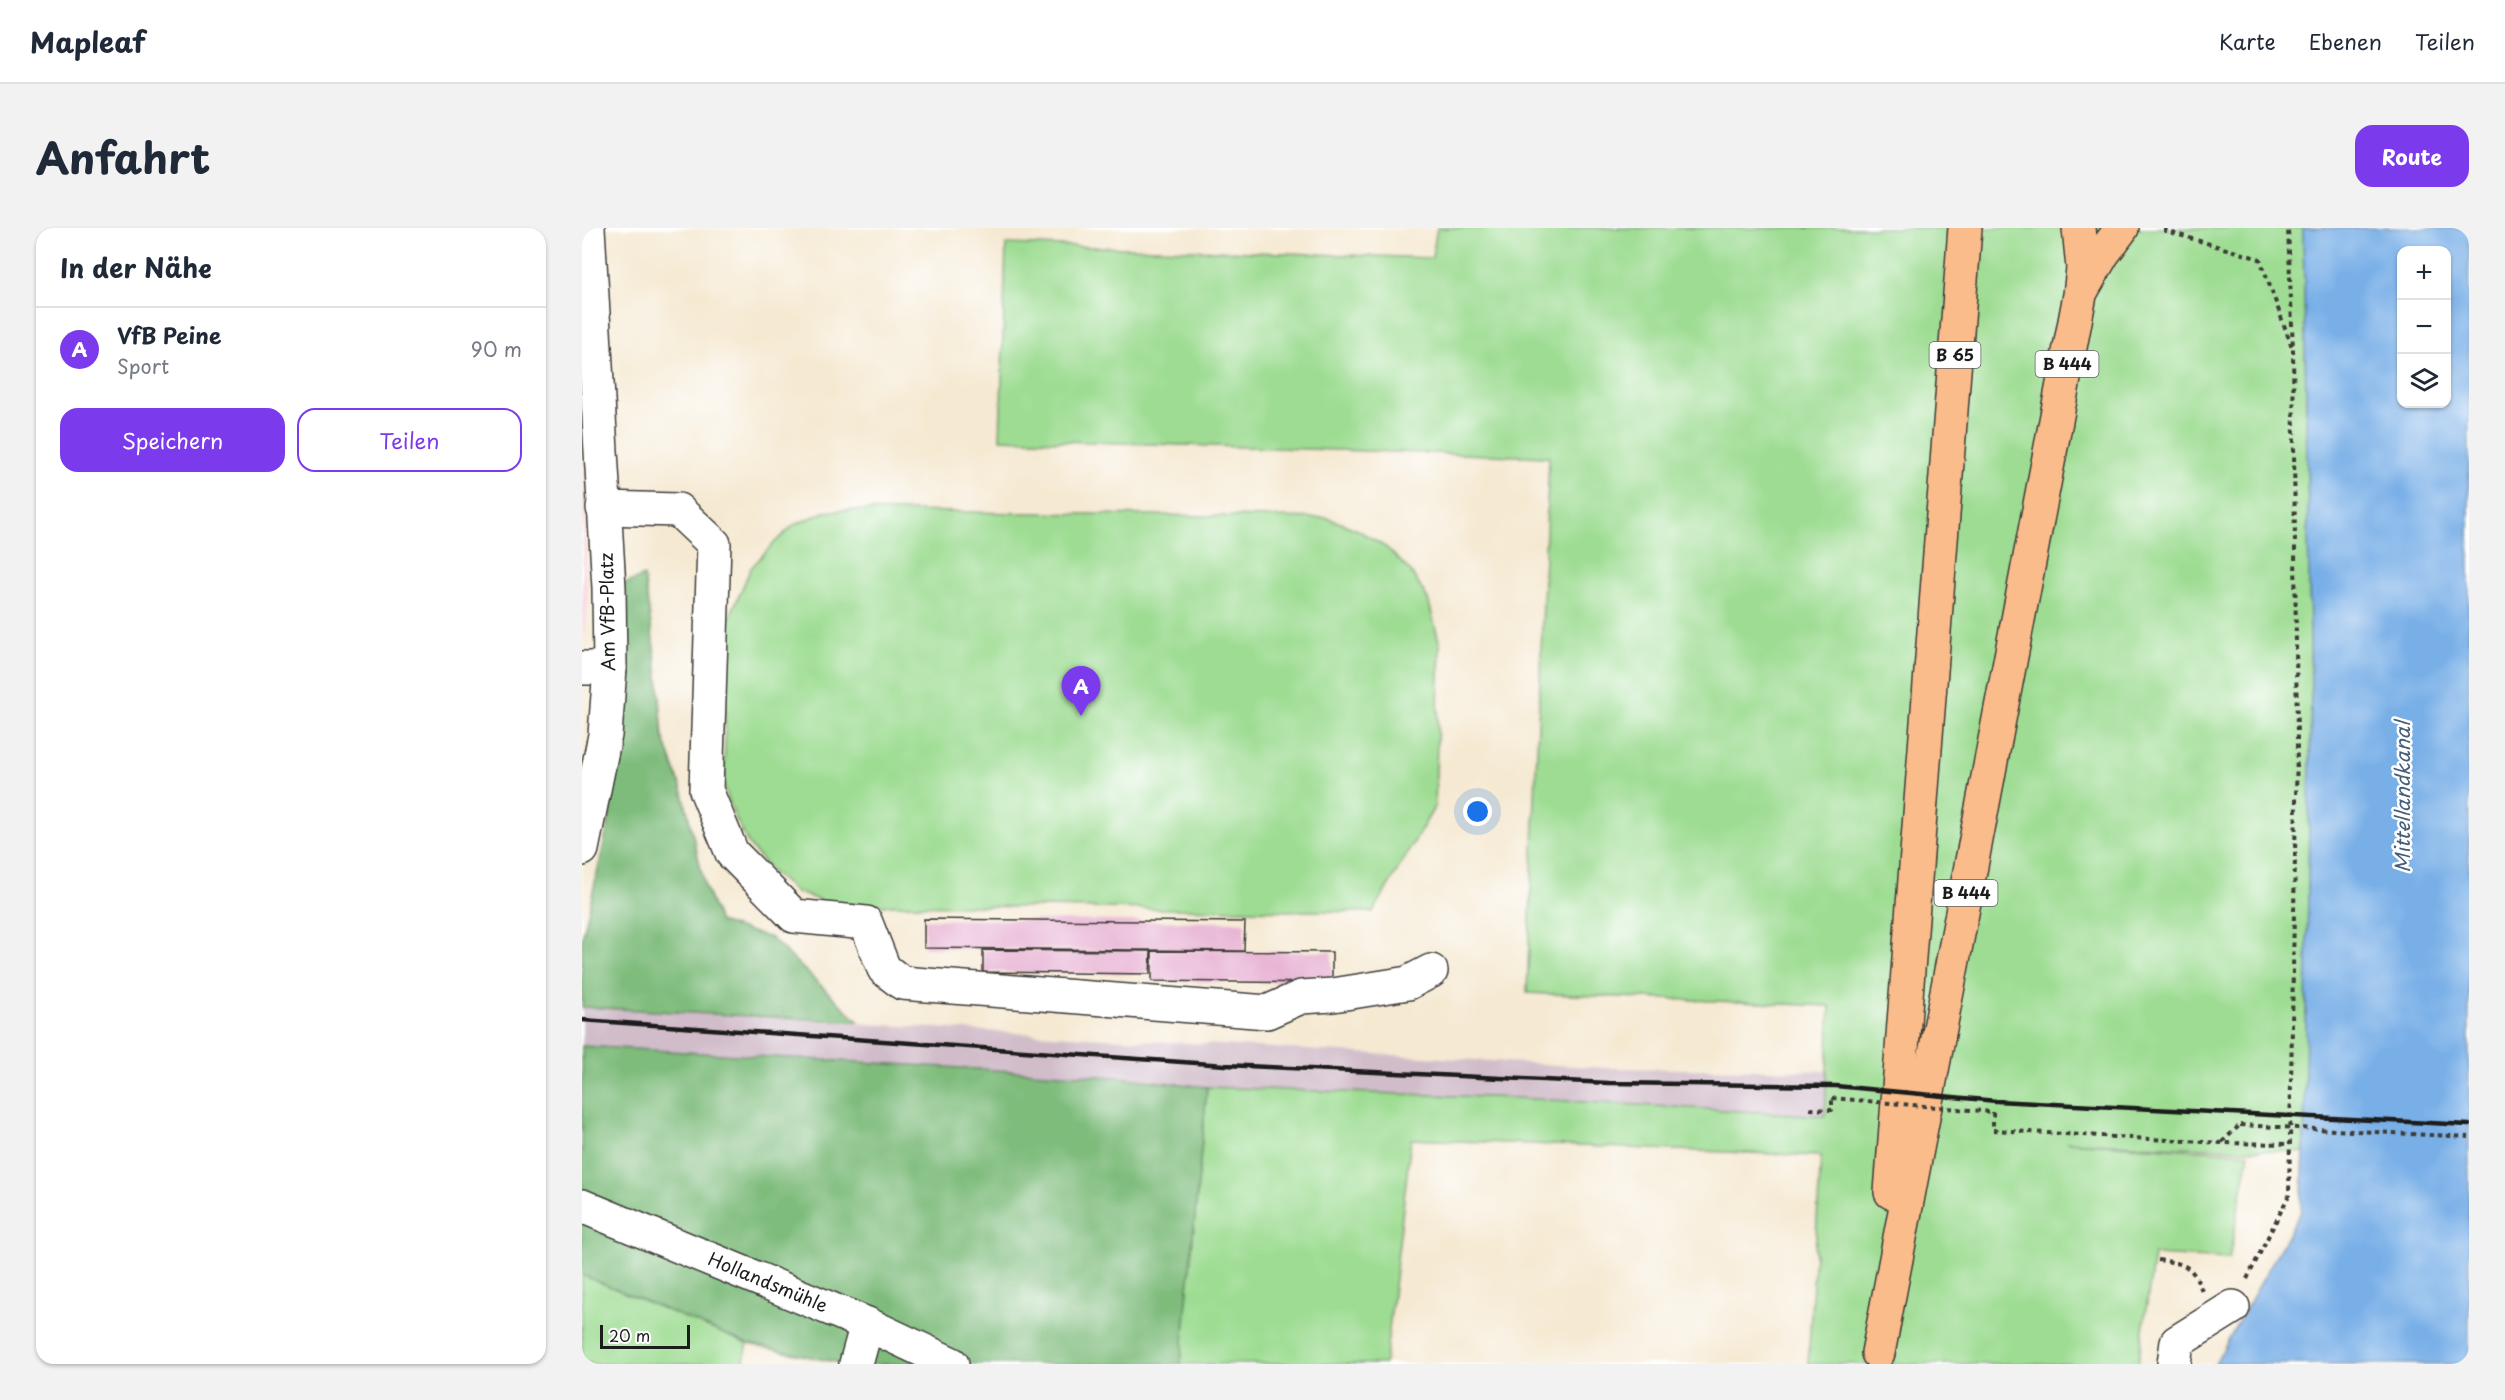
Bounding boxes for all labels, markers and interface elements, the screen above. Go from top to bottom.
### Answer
text: Mapleaf [30,20,146,63]
text: Karte [2219,25,2276,57]
text: Ebenen [2309,25,2382,57]
text: Teilen [2415,25,2475,57]
text: Anfahrt [36,125,210,188]
button: Route [2355,125,2469,187]
map controls [2397,246,2451,408]
button: + [2397,246,2451,300]
text: In der Nähe [60,248,212,287]
button: − [2397,300,2451,354]
text: VfB Peine [117,318,221,351]
text: A [72,334,87,364]
text: 90 m [471,334,522,364]
road number: B 65 [1930,342,1980,368]
text: Sport [117,351,169,381]
road number: B 444 [2036,351,2098,377]
button: layers [2397,354,2451,408]
button: Speichern [60,408,285,472]
button: Teilen [297,408,522,472]
street label: Am VfB-Platz [592,552,621,671]
pin: A [1062,666,1100,716]
water label: Mittellandkanal [2387,718,2417,873]
your location [1463,797,1492,826]
road number: B 444 [1934,880,1998,906]
street label: Hollandsmühle [704,1245,832,1318]
scale bar [600,1322,690,1350]
text: 20 m [609,1323,650,1347]

